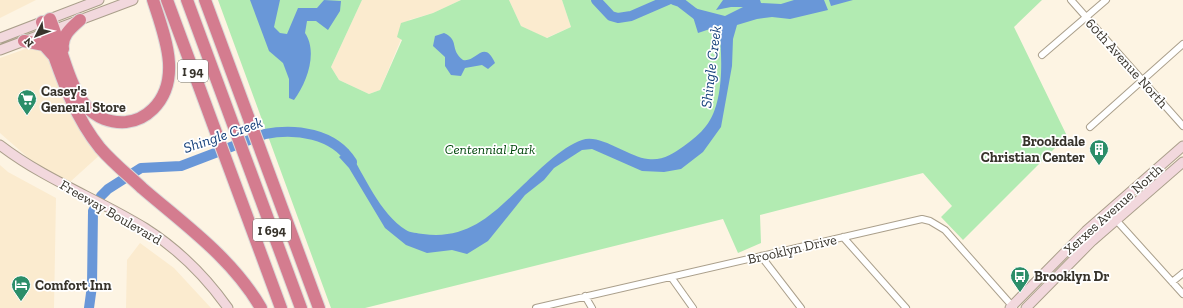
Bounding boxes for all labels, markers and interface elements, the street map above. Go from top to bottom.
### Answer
street label: 60th Avenue North [1082,15,1171,112]
north arrow [16,16,56,56]
water label: Shingle Creek [697,25,725,109]
text: N [21,34,37,50]
road number: I 94 [178,60,208,82]
place label: Casey's General Store [41,83,126,116]
supermarket icon: Casey's General Store [16,88,38,116]
water label: Shingle Creek [181,113,265,157]
place label: Brookdale Christian Center [981,133,1085,166]
building icon: Brookdale Christian Center [1088,138,1110,166]
park label: Centennial Park [445,141,535,158]
street label: Xerxes Avenue North [1060,160,1166,258]
street label: Freeway Boulevard [57,176,165,249]
road number: I 694 [253,219,291,241]
street label: Brooklyn Drive [746,231,839,268]
bus stop icon: Brooklyn Dr [1009,265,1031,293]
place label: Brooklyn Dr [1034,268,1109,285]
hotel icon: Comfort Inn [10,274,32,302]
place label: Comfort Inn [35,277,112,294]

